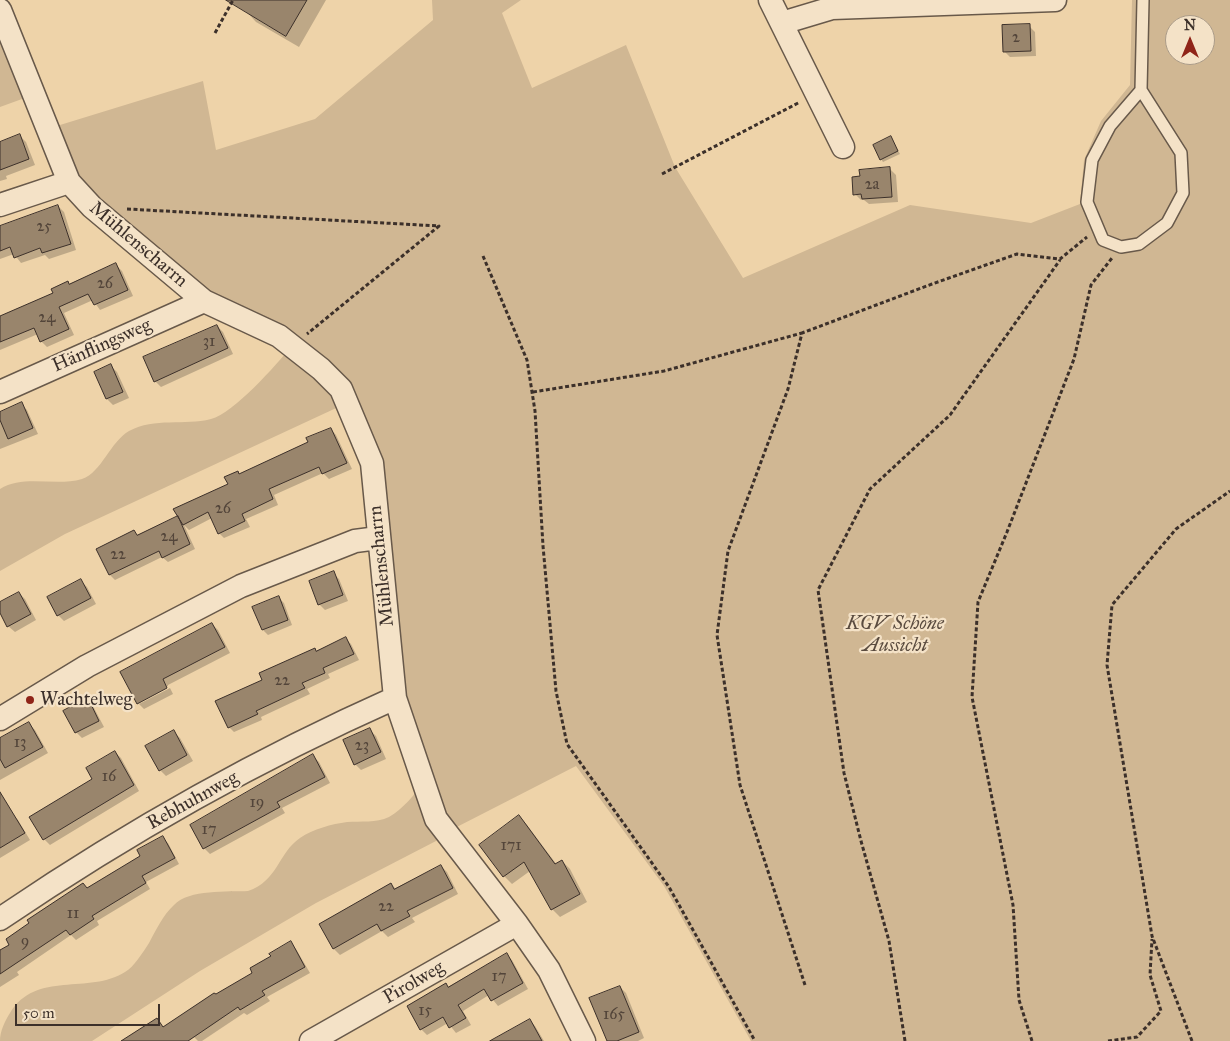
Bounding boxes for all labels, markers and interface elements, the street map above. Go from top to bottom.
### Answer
north arrow [1165,15,1215,65]
text: N [1184,17,1196,34]
house number: 2 [1012,28,1020,48]
house number: 2a [865,175,879,195]
street label: Mühlenscharrn [84,197,192,293]
house number: 25 [36,217,52,237]
house number: 26 [97,274,113,294]
house number: 24 [39,308,55,328]
street label: Hänflingsweg [49,314,155,378]
house number: 31 [203,332,215,352]
house number: 26 [215,499,231,519]
street label: Mühlenscharrn [364,504,400,628]
house number: 24 [161,527,177,547]
house number: 22 [110,545,126,565]
park label: KGV Schöne Aussicht [846,613,944,657]
house number: 22 [274,671,290,691]
place label: Wachtelweg [40,689,132,711]
marker: Wachtelweg [24,694,36,706]
house number: 13 [14,733,26,753]
house number: 23 [355,736,369,756]
house number: 16 [102,767,116,787]
street label: Rebhuhnweg [143,767,243,835]
house number: 19 [250,793,264,813]
house number: 17 [202,820,216,840]
house number: 171 [500,836,522,856]
house number: 22 [378,897,394,917]
house number: 11 [67,904,79,924]
house number: 9 [21,932,29,952]
street label: Pirolweg [379,956,449,1010]
house number: 17 [492,967,506,987]
scale bar [18,994,162,1026]
house number: 15 [418,1001,432,1021]
text: 50 m [23,1004,55,1022]
house number: 165 [603,1005,625,1025]

